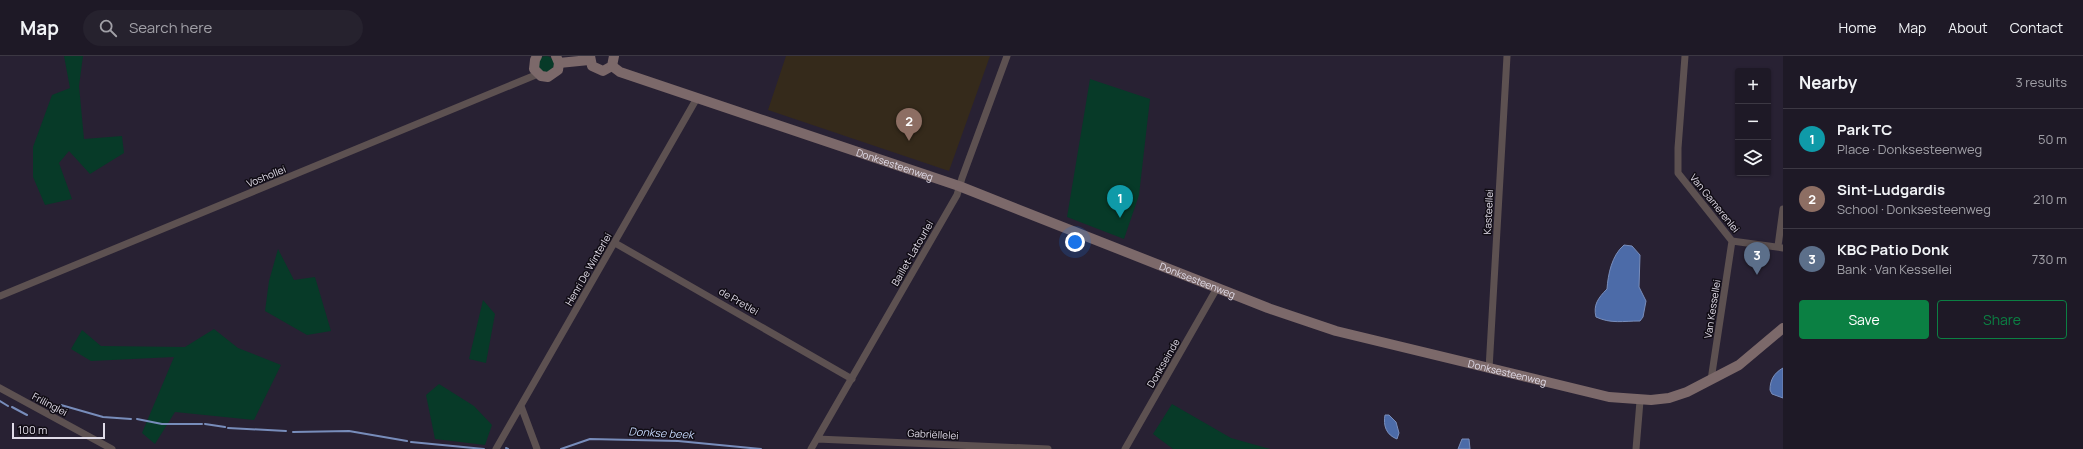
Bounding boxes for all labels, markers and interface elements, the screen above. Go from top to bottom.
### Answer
search box [83,10,363,46]
text: Map [20,15,59,41]
icon: search [97,17,119,39]
text: Search here [129,17,212,38]
text: Home [1839,18,1876,37]
text: Map [1898,18,1926,37]
text: About [1948,18,1988,37]
text: Contact [2010,18,2063,37]
map controls [1735,68,1771,176]
button: + [1735,68,1771,104]
text: Nearby [1799,71,1857,94]
text: 3 results [2015,73,2067,91]
button: − [1735,104,1771,140]
pin: 2 [896,108,922,141]
text: Park TC [1837,119,1892,140]
text: 1 [1809,130,1815,148]
text: 50 m [2038,130,2067,148]
button: layers [1735,140,1771,176]
text: Place · Donksesteenweg [1837,140,1982,158]
street label: Donksesteenweg [855,145,935,184]
street label: Voshollei [244,162,288,190]
street label: Van Gamerenlei [1687,171,1743,235]
text: Sint-Ludgardis [1837,179,1945,200]
pin: 1 [1107,185,1133,218]
street label: Kasteellei [1480,189,1496,235]
text: 2 [1808,190,1816,208]
text: 210 m [2033,190,2067,208]
text: School · Donksesteenweg [1837,200,1991,218]
street label: Baillet-Latourlei [888,218,936,288]
street label: Henri De Winterlei [561,230,615,308]
your location [1065,232,1085,252]
text: KBC Patio Donk [1837,239,1948,260]
pin: 3 [1744,242,1770,275]
text: 3 [1808,250,1816,268]
text: 730 m [2032,250,2067,268]
street label: Donksesteenweg [1157,259,1237,301]
text: Bank · Van Kessellei [1837,260,1952,278]
street label: Van Kessellei [1700,278,1724,340]
street label: de Pretlei [717,284,761,318]
button: Save [1799,300,1929,339]
button: Share [1937,300,2067,339]
street label: Donkseinde [1143,336,1183,390]
street label: Donksesteenweg [1467,356,1548,389]
street label: Frilinglei [30,389,70,419]
scale bar [12,421,105,440]
text: 100 m [18,422,47,437]
water label: Donkse beek [628,423,695,442]
street label: Gabriëllelei [907,426,959,442]

